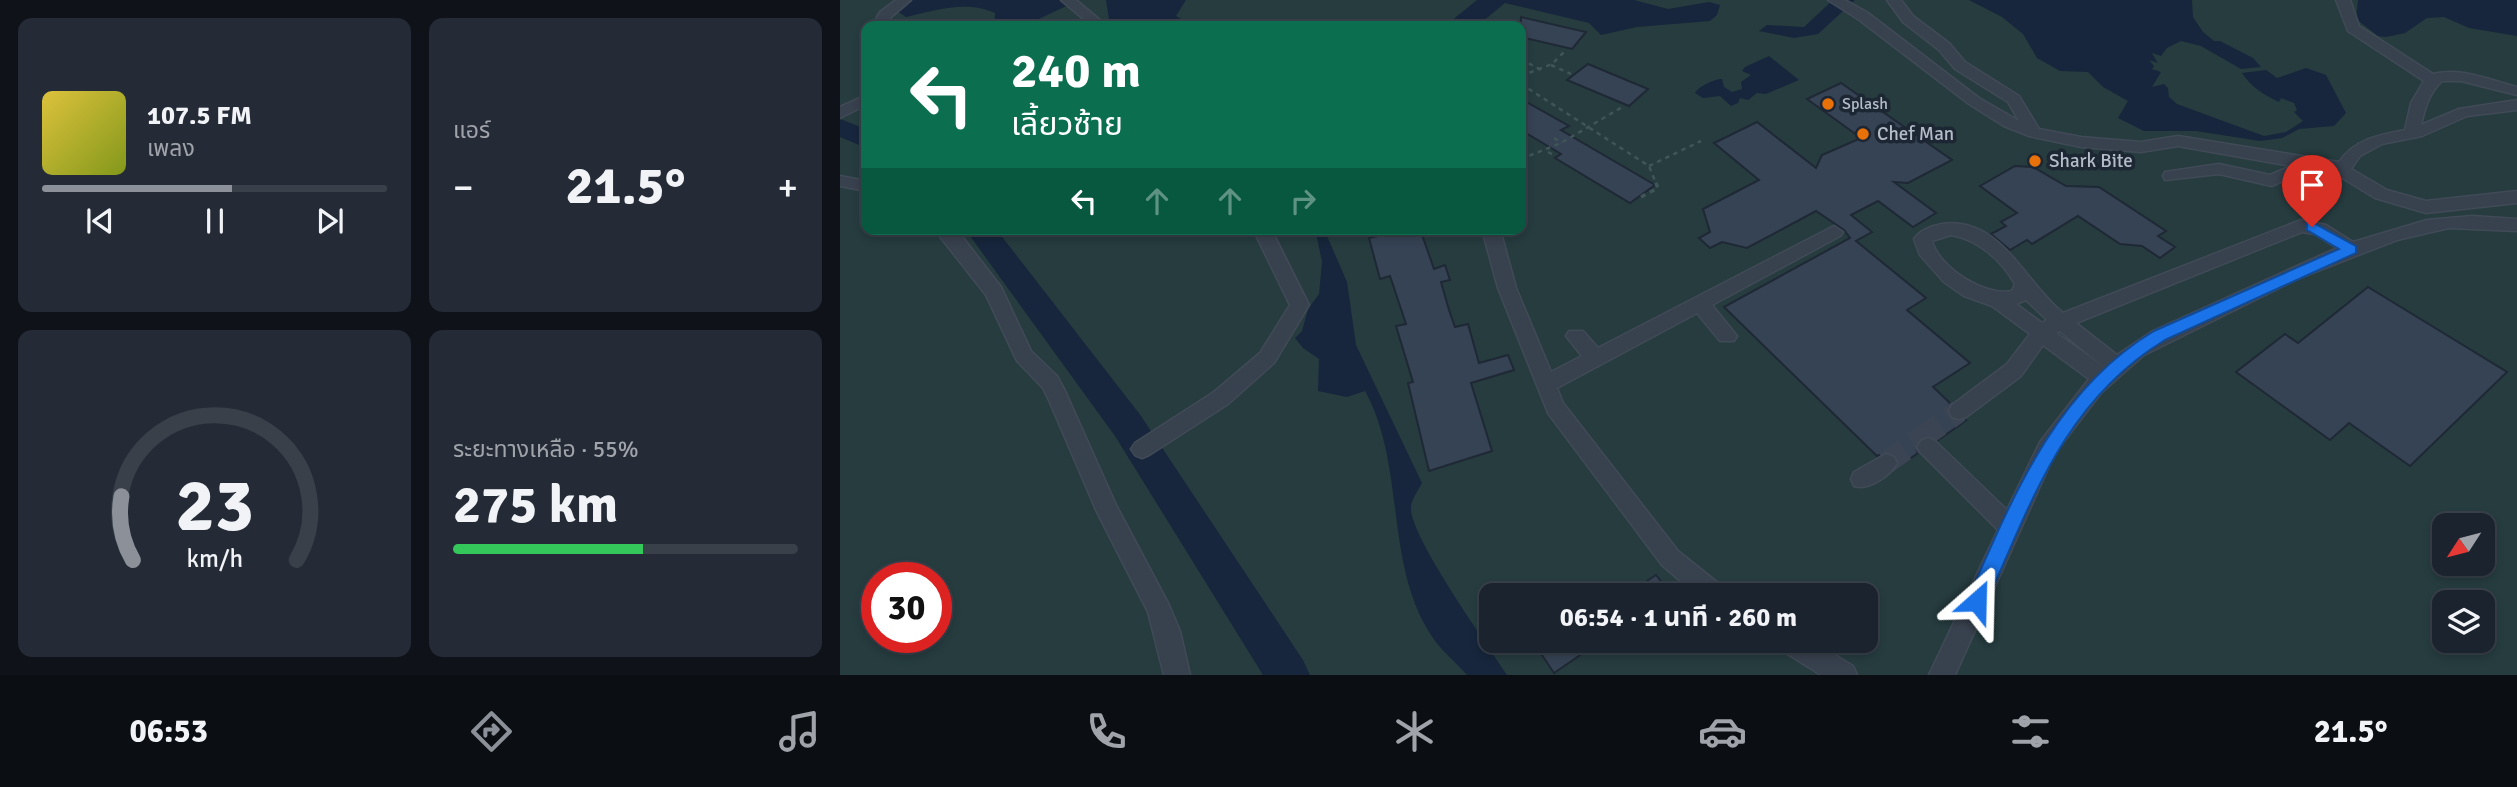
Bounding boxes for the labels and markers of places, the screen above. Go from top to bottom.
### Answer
place label: Splash [1842,94,1888,114]
marker: Splash [1820,96,1836,112]
place label: Chef Man [1877,122,1954,146]
marker: Chef Man [1855,126,1871,142]
place label: Shark Bite [2049,149,2133,173]
marker: Shark Bite [2027,153,2043,169]
pin [2282,155,2342,227]

